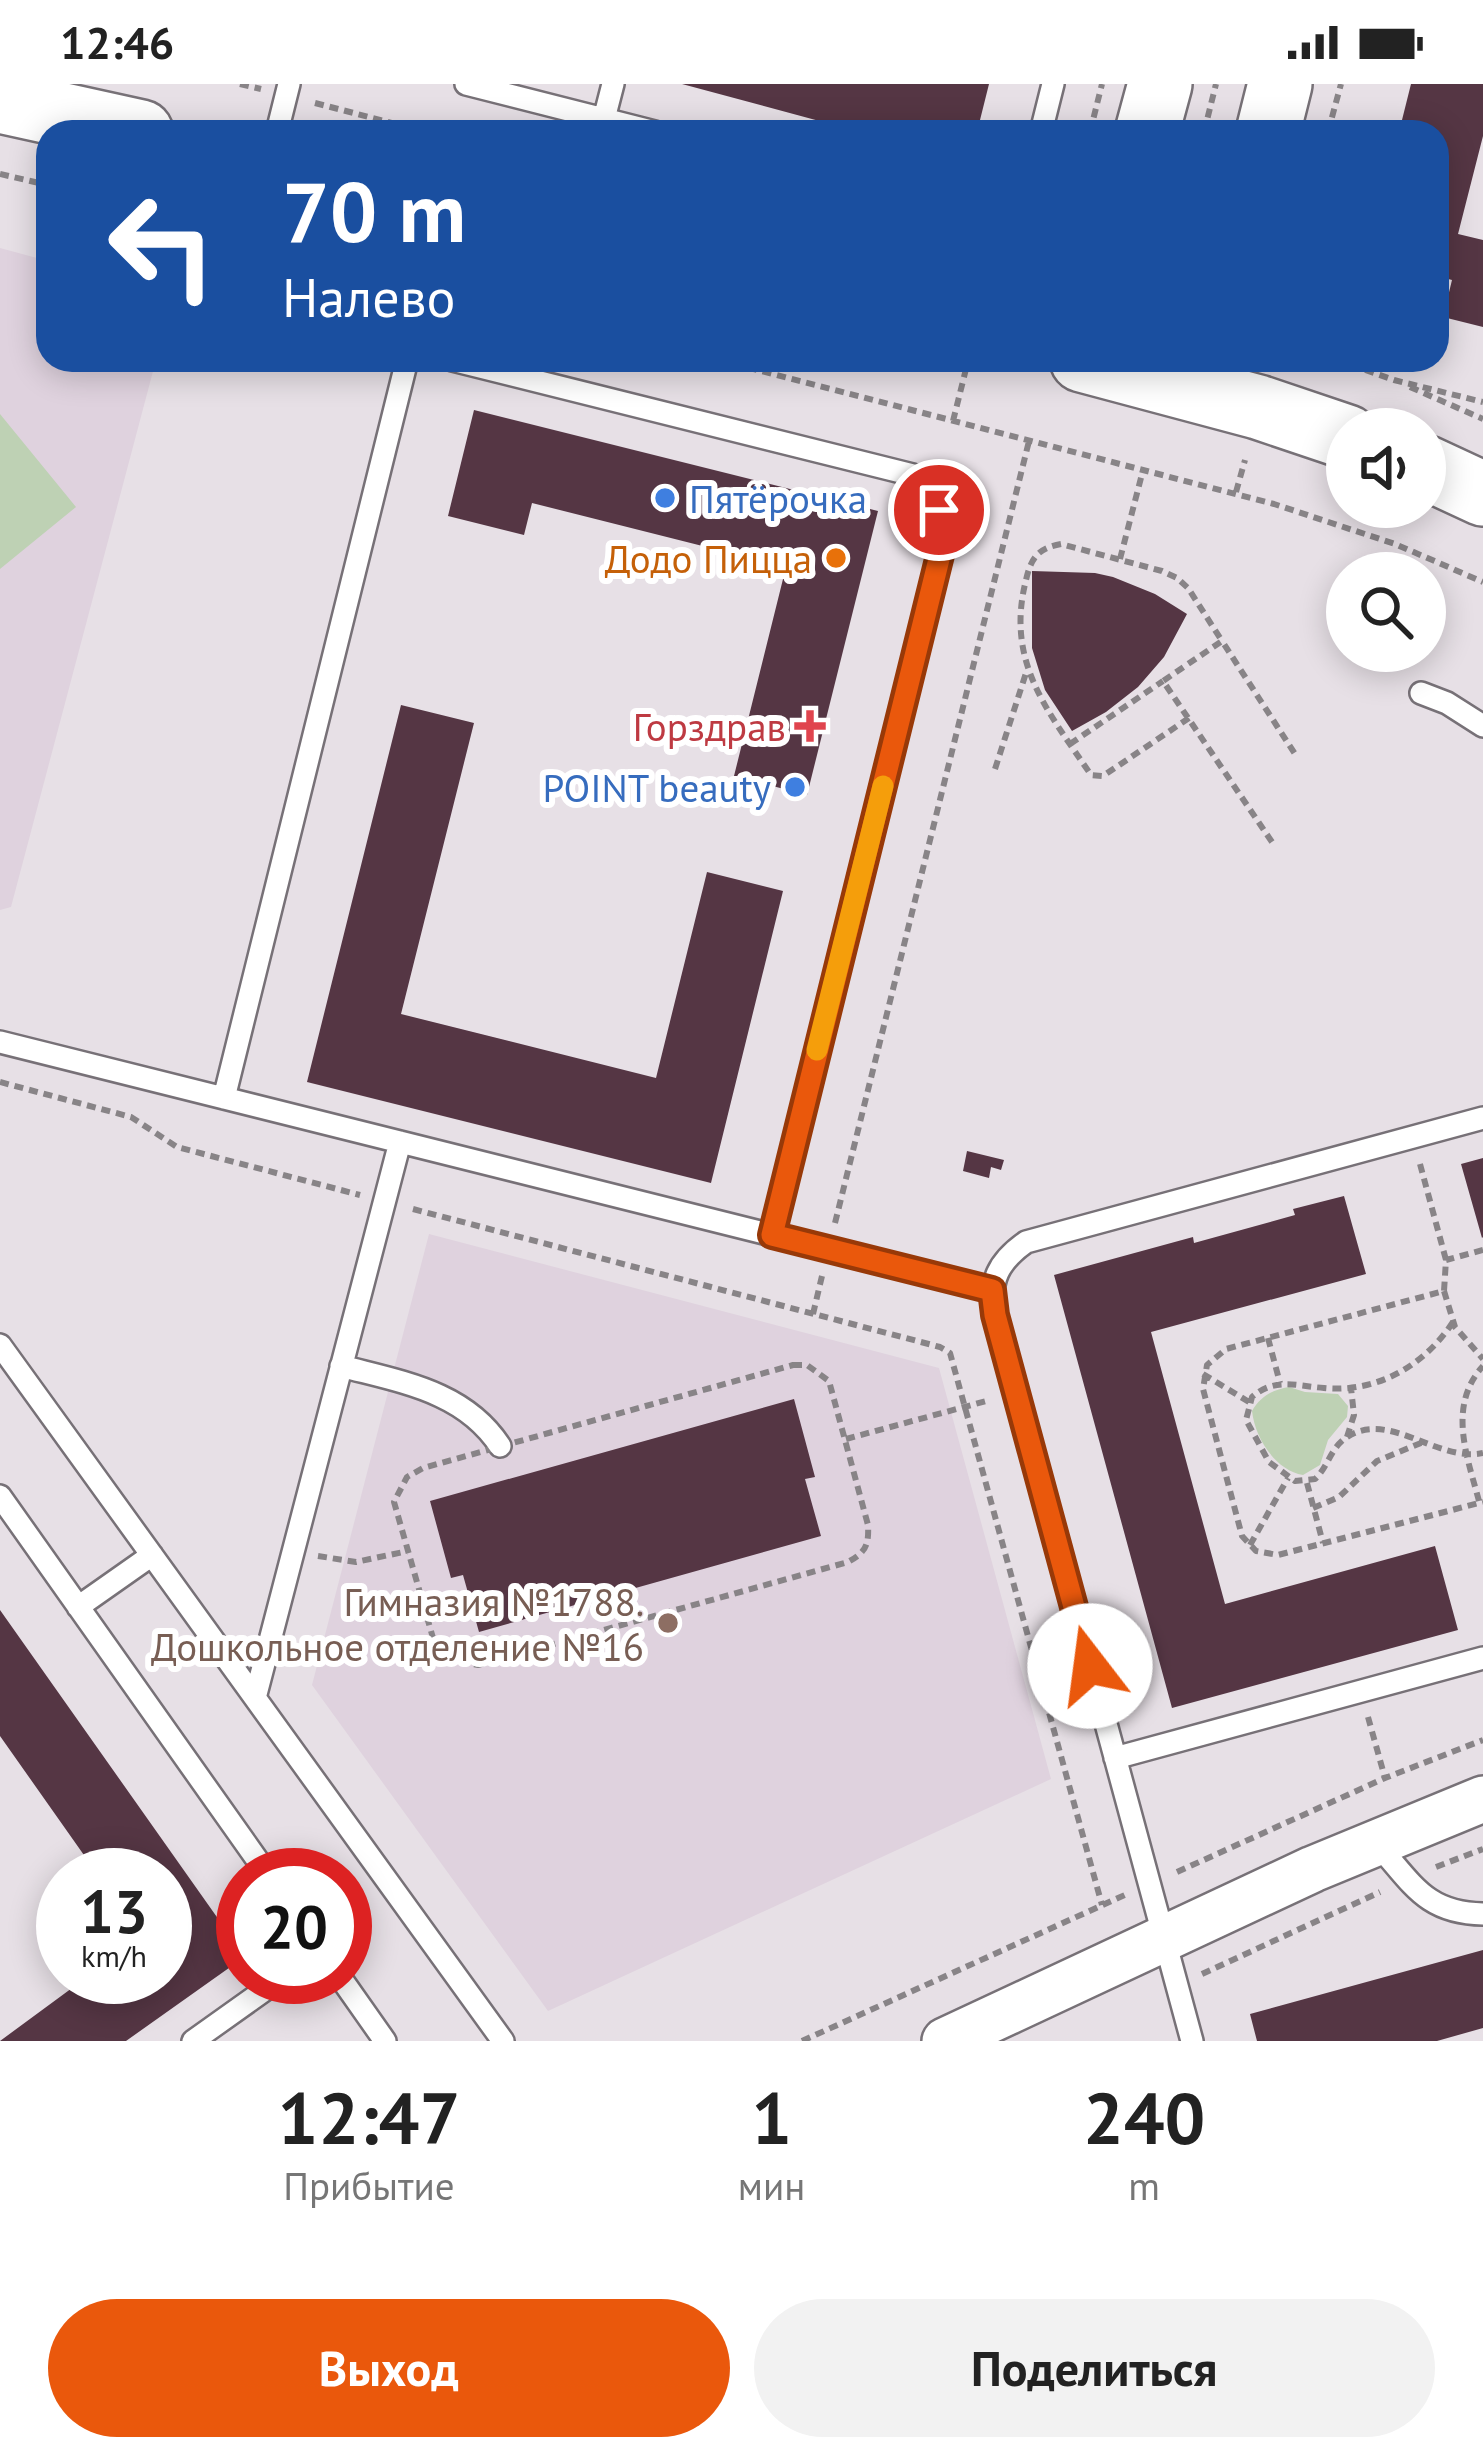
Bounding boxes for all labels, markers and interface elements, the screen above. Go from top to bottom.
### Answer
text: 12:46 [60,13,174,71]
text: 70 m [282,156,466,265]
icon: left [84,168,240,324]
text: Налево [282,262,456,332]
map controls [1326,408,1446,672]
button: sound [1326,408,1446,528]
pin [888,459,990,561]
place label: Пятёрочка [689,473,867,524]
icon: arrive [906,477,972,543]
marker: Пятёрочка [652,485,678,511]
place label: Додо Пицца [605,533,812,584]
marker: Додо Пицца [823,545,849,571]
button: search [1326,552,1446,672]
place label: Горздрав [633,701,786,752]
marker: Горздрав [797,713,823,739]
place label: POINT beauty [542,762,771,813]
marker: POINT beauty [782,774,808,800]
place label: Гимназия №1788. Дошкольное отделение №16 [151,1576,644,1672]
position arrow [1027,1603,1153,1729]
marker: Гимназия №1788. Дошкольное отделение №16 [655,1610,681,1636]
speed limit sign: 20 [216,1848,372,2004]
text: 13 [80,1872,148,1950]
text: km/h [81,1936,147,1975]
text: 12:47 [278,2071,460,2164]
text: 1 [751,2071,792,2164]
text: 240 [1083,2071,1205,2164]
text: Прибытие [283,2160,455,2211]
text: мин [738,2160,805,2211]
text: m [1128,2160,1160,2211]
button: Выход [48,2299,730,2437]
button: Поделиться [754,2299,1435,2437]

